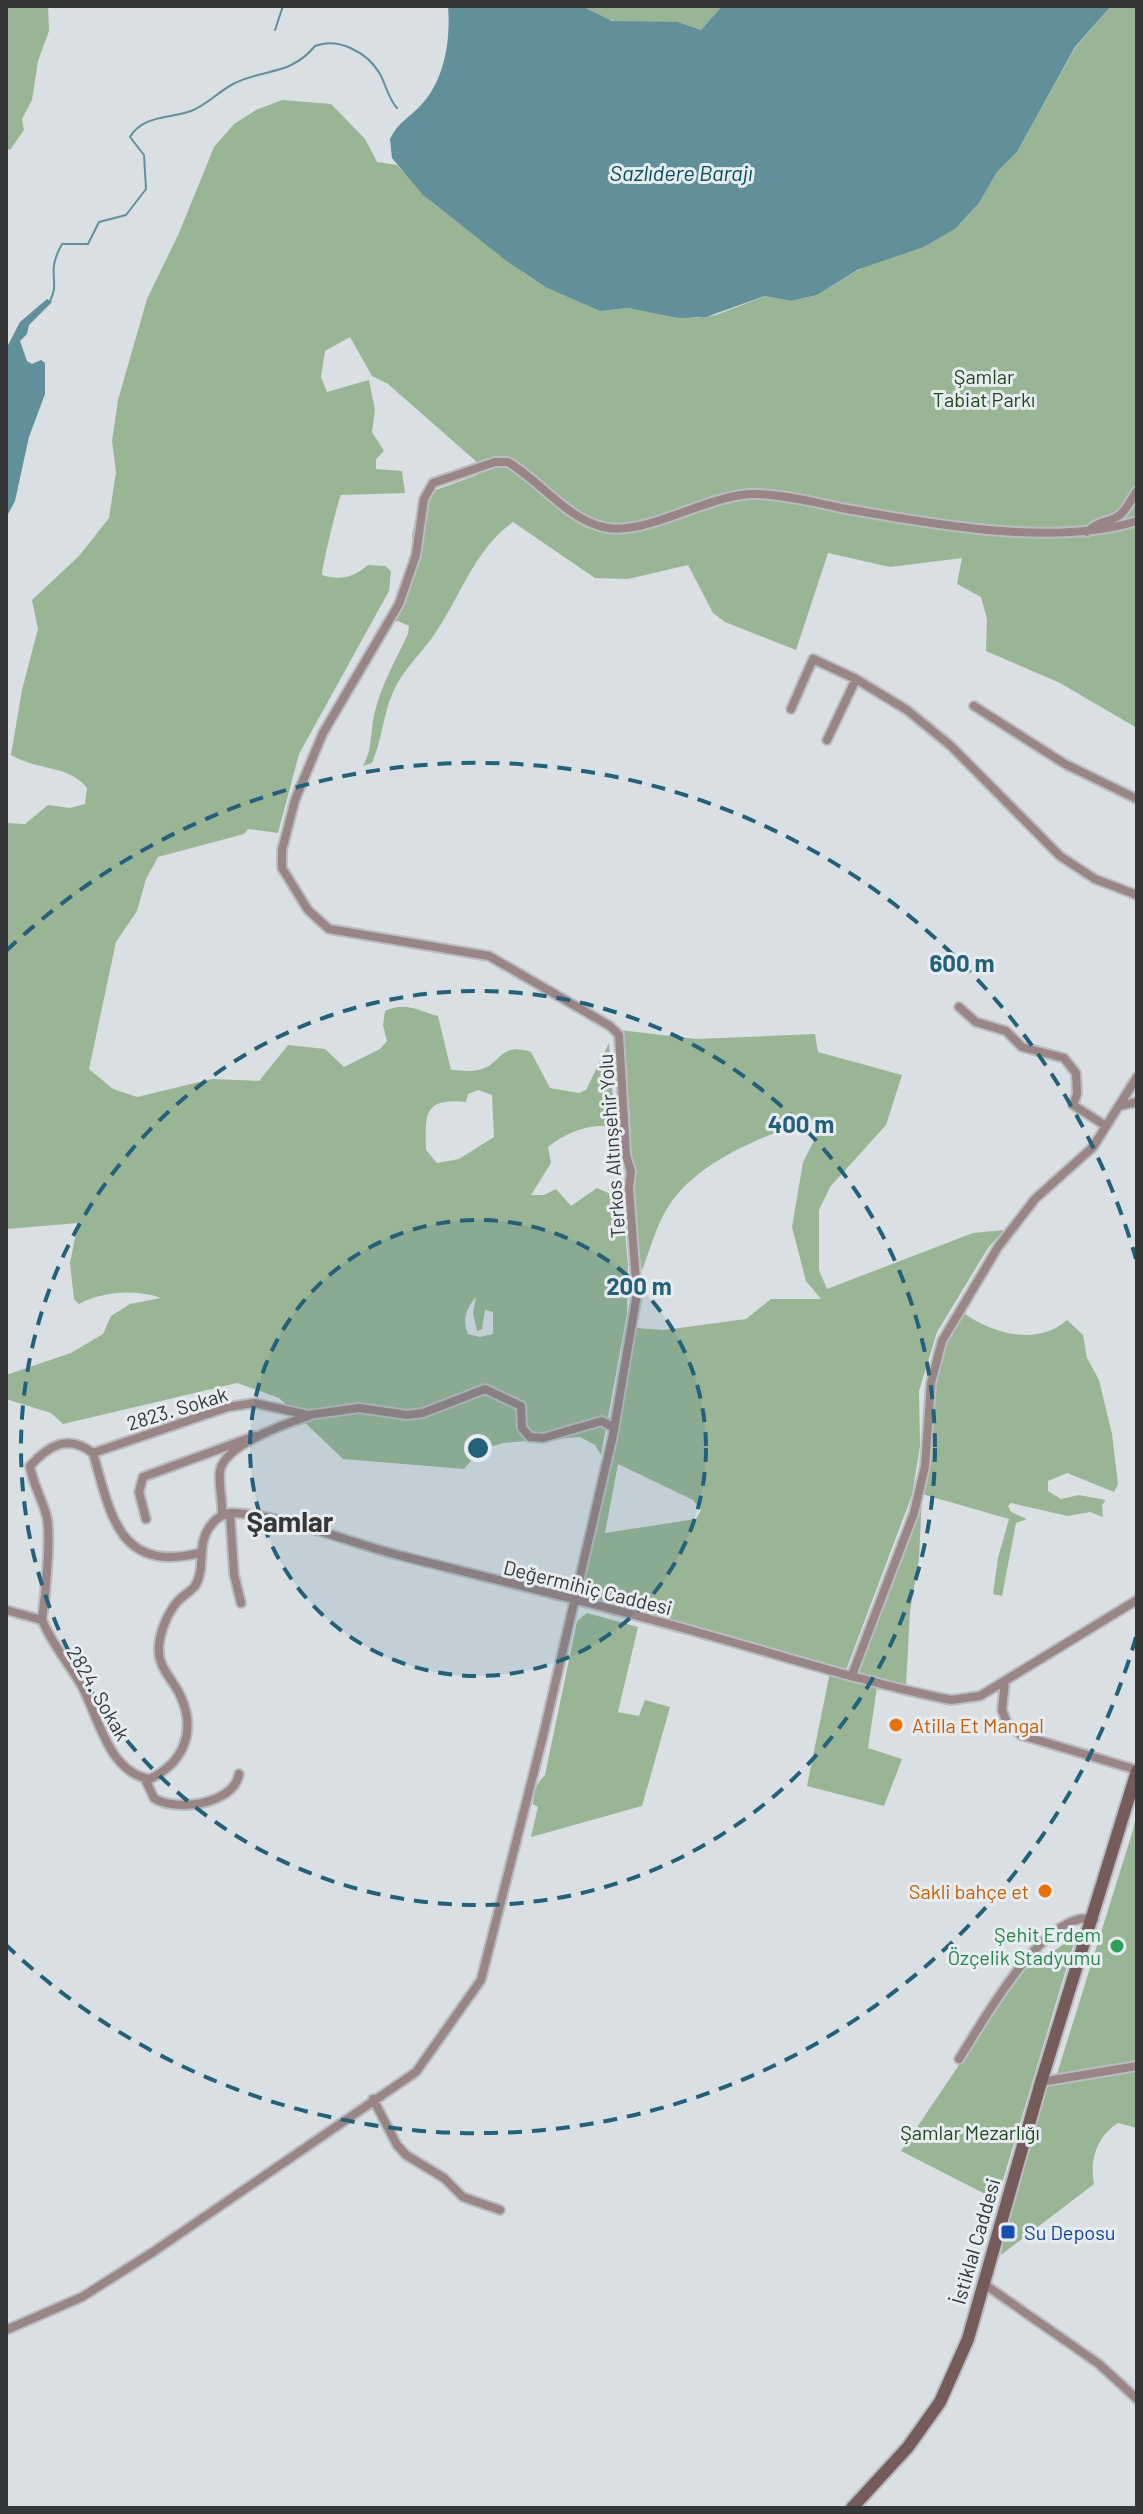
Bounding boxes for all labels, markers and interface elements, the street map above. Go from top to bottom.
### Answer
water label: Sazlıdere Barajı [610,159,752,185]
park label: Şamlar Tabiat Parkı [933,364,1035,411]
text: 600 m [929,948,995,977]
street label: Terkos Altınşehir Yolu [593,1053,629,1239]
text: 400 m [768,1109,834,1138]
text: 200 m [606,1271,672,1300]
street label: 2823. Sokak [124,1381,230,1435]
centre of rings [464,1434,492,1462]
district label: Şamlar [247,1504,334,1538]
street label: Değermihiç Caddesi [501,1554,675,1620]
street label: 2824. Sokak [62,1641,136,1745]
place label: Atilla Et Mangal [912,1713,1044,1737]
marker: Atilla Et Mangal [887,1716,905,1734]
place label: Sakli bahçe et [909,1879,1029,1903]
marker: Sakli bahçe et [1036,1882,1054,1900]
place label: Şehit Erdem Özçelik Stadyumu [948,1922,1101,1969]
marker: Şehit Erdem Özçelik Stadyumu [1108,1937,1126,1955]
park label: Şamlar Mezarlığı [900,2120,1040,2144]
street label: İstiklal Caddesi [946,2175,1004,2307]
place label: Su Deposu [1024,2220,1116,2244]
marker: Su Deposu [999,2223,1017,2241]

